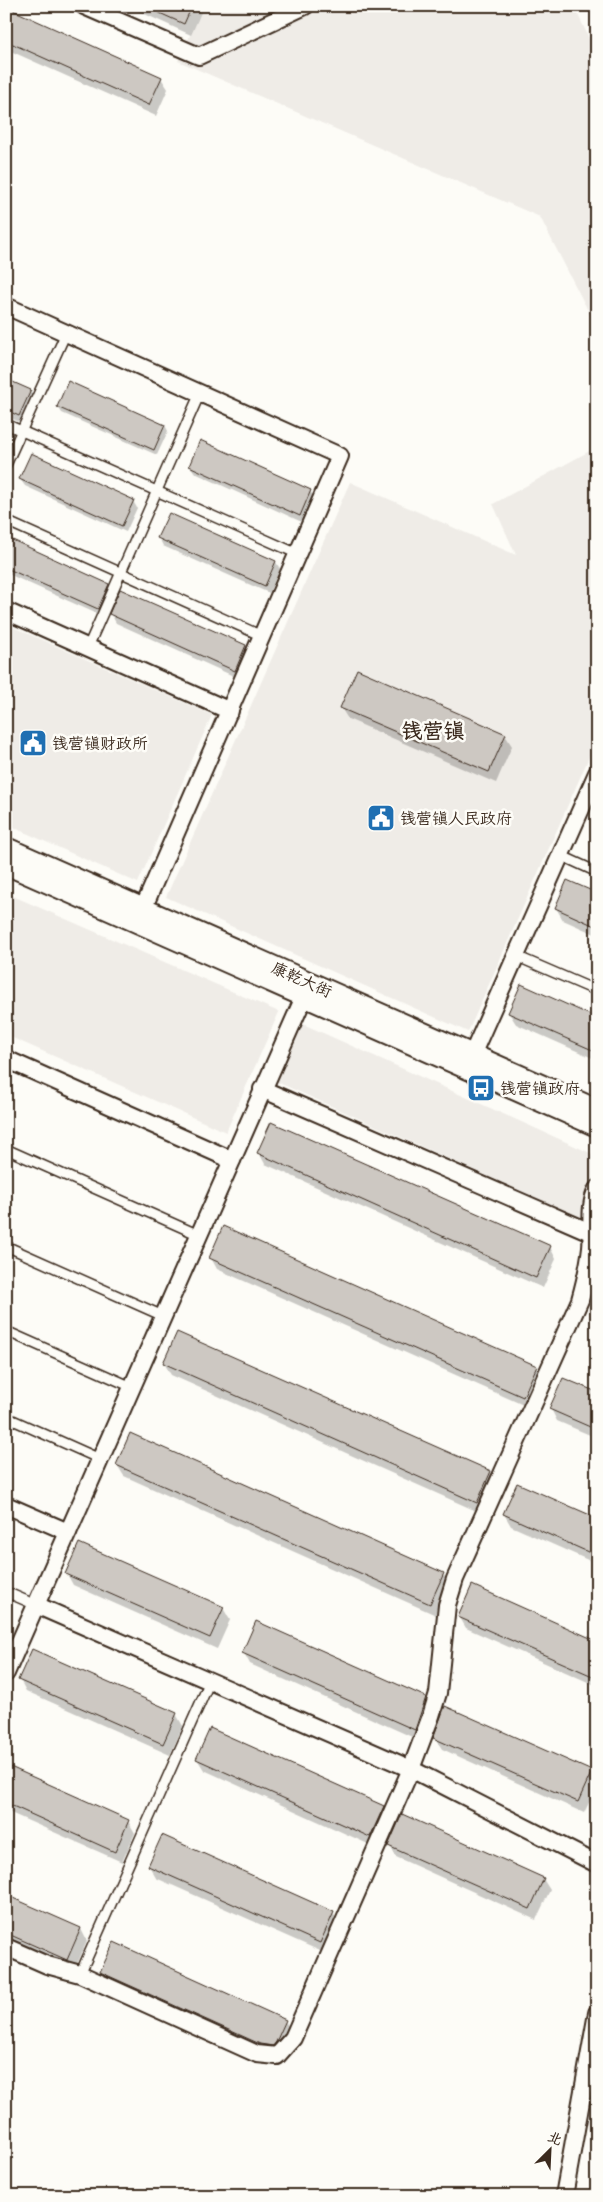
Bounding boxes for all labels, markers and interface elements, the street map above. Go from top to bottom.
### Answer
district label: 钱营镇 [402,712,465,750]
public building icon: 钱营镇财政所 [18,728,48,758]
place label: 钱营镇财政所 [52,729,148,758]
public building icon: 钱营镇人民政府 [366,803,396,833]
place label: 钱营镇人民政府 [400,804,512,833]
street label: 康乾大街 [267,953,337,1006]
bus stop icon: 钱营镇政府 [466,1073,496,1103]
place label: 钱营镇政府 [500,1074,580,1103]
north arrow [526,2124,576,2174]
text: 北 [544,2124,567,2153]

